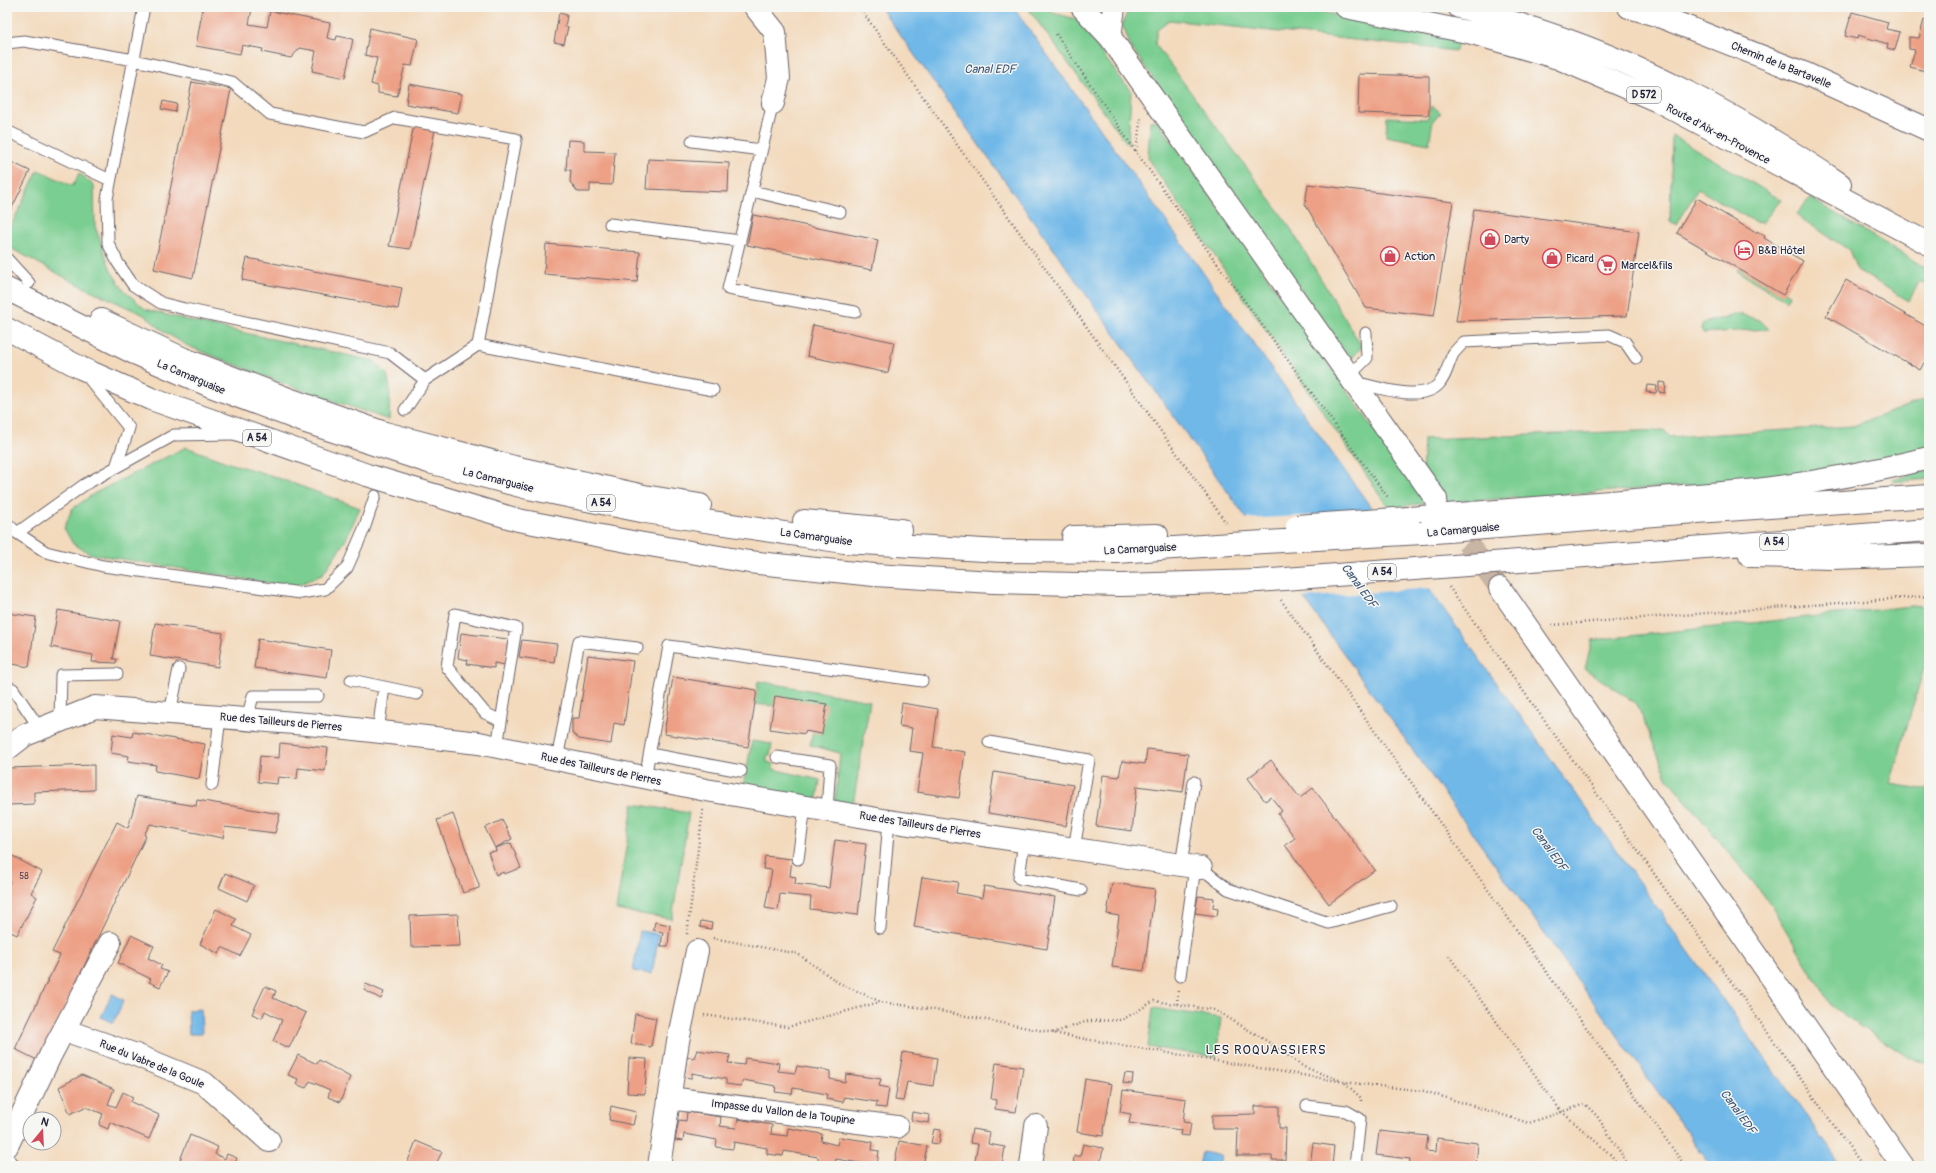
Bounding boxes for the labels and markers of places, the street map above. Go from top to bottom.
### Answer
shop icon: Darty [1479,228,1501,250]
place label: Darty [1504,233,1529,246]
hotel icon: B&B Hôtel [1733,239,1755,261]
place label: B&B Hôtel [1758,244,1805,257]
shop icon: Action [1379,245,1401,267]
shop icon: Picard [1541,247,1563,269]
place label: Action [1404,250,1435,263]
place label: Picard [1566,252,1594,265]
supermarket icon: Marcel&fils [1596,254,1618,276]
place label: Marcel&fils [1621,259,1673,272]

